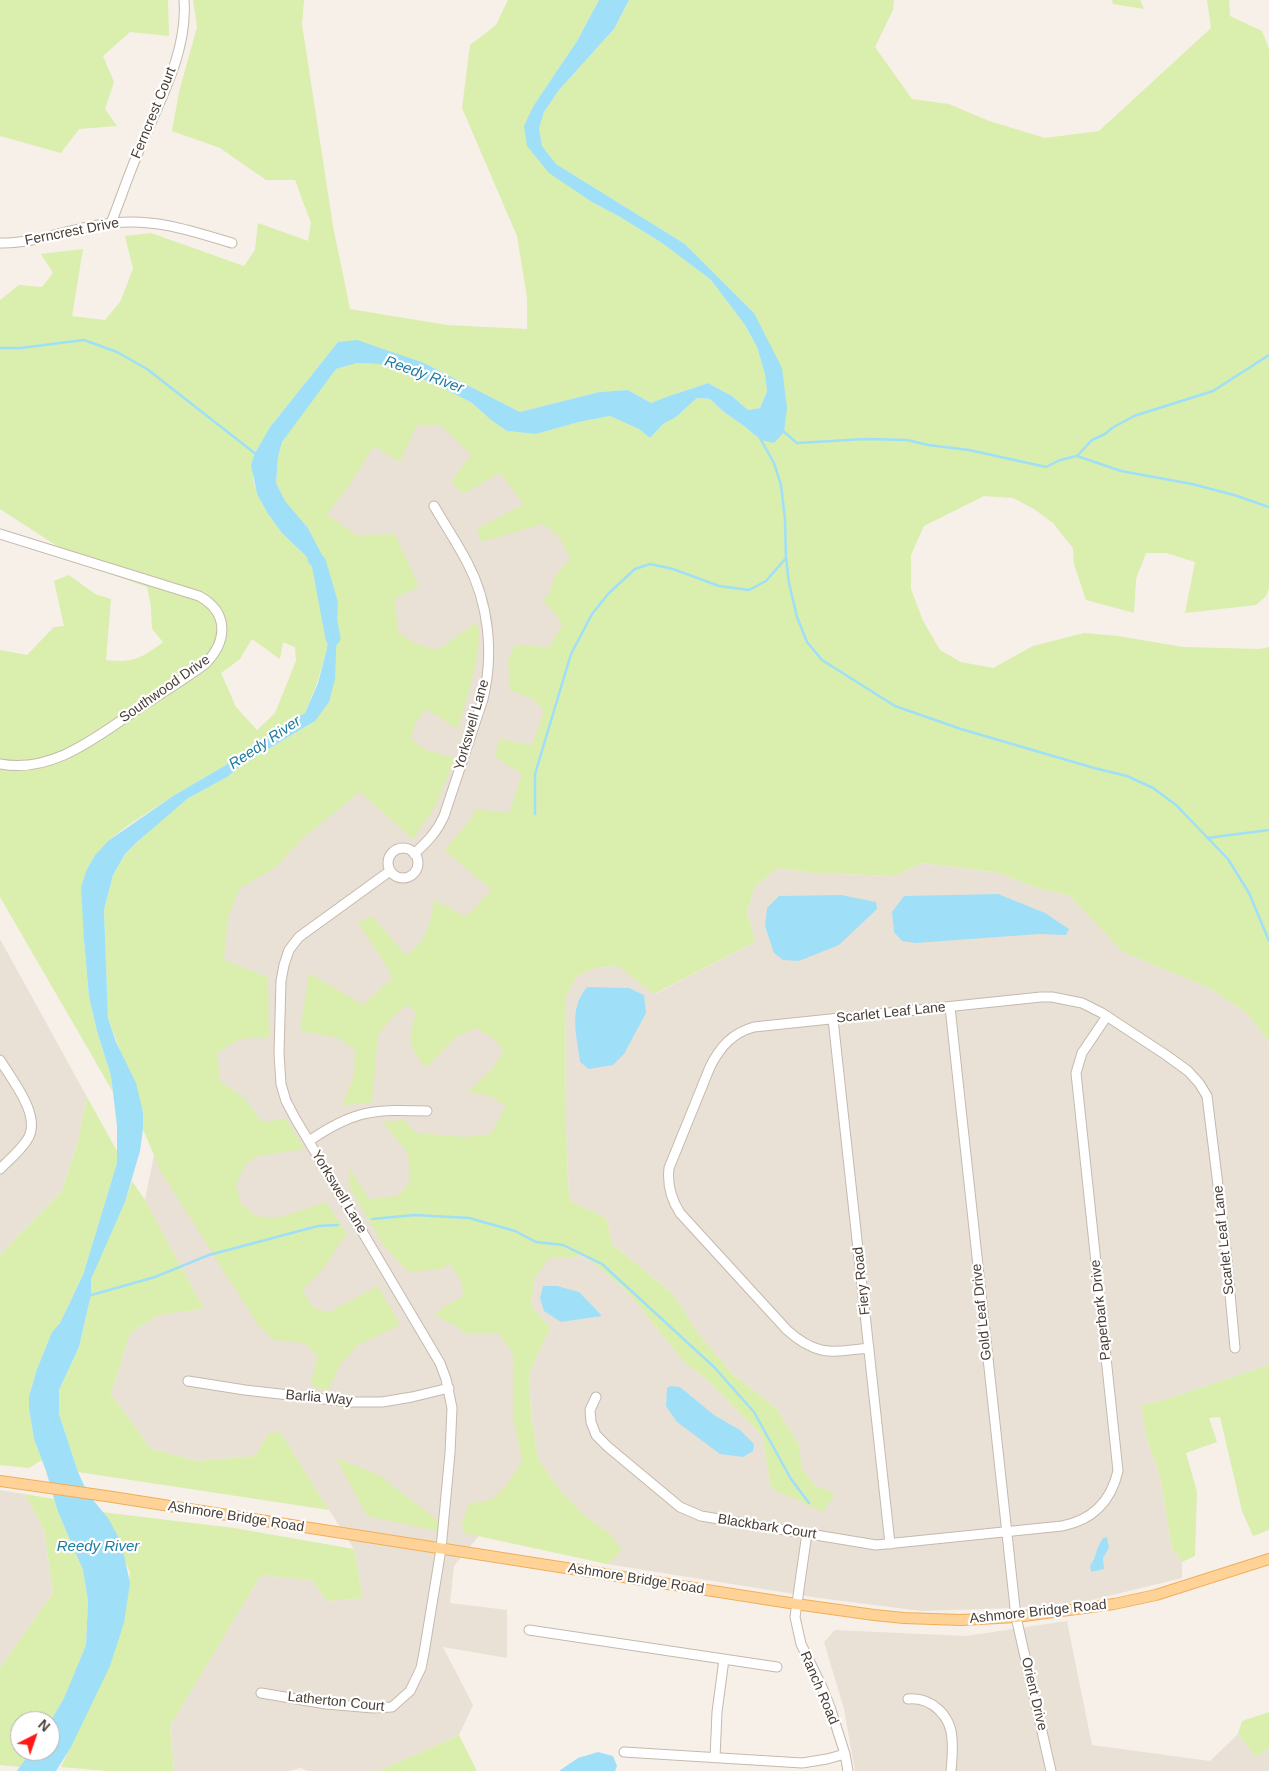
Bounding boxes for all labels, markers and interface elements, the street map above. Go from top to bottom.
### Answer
street label: Ferncrest Court [128,65,180,161]
street label: Ferncrest Drive [23,215,121,249]
water label: Reedy River [382,352,466,398]
street label: Southwood Drive [117,652,213,726]
street label: Yorkswell Lane [451,678,493,772]
water label: Reedy River [226,712,304,774]
street label: Scarlet Leaf Lane [836,999,946,1027]
street label: Yorkswell Lane [308,1148,370,1236]
street label: Scarlet Leaf Lane [1210,1185,1238,1295]
street label: Fiery Road [850,1246,874,1316]
street label: Paperbark Drive [1087,1259,1115,1361]
street label: Gold Leaf Drive [969,1263,995,1361]
street label: Barlia Way [285,1387,353,1409]
street label: Ashmore Bridge Road [167,1498,305,1536]
street label: Blackbark Court [717,1511,817,1543]
water label: Reedy River [57,1538,139,1556]
street label: Ashmore Bridge Road [567,1560,705,1598]
street label: Ashmore Bridge Road [969,1596,1107,1628]
street label: Ranch Road [796,1649,842,1727]
street label: Orient Drive [1017,1656,1051,1732]
street label: Latherton Court [287,1689,385,1715]
north arrow [10,1711,60,1761]
text: N [35,1716,53,1735]

